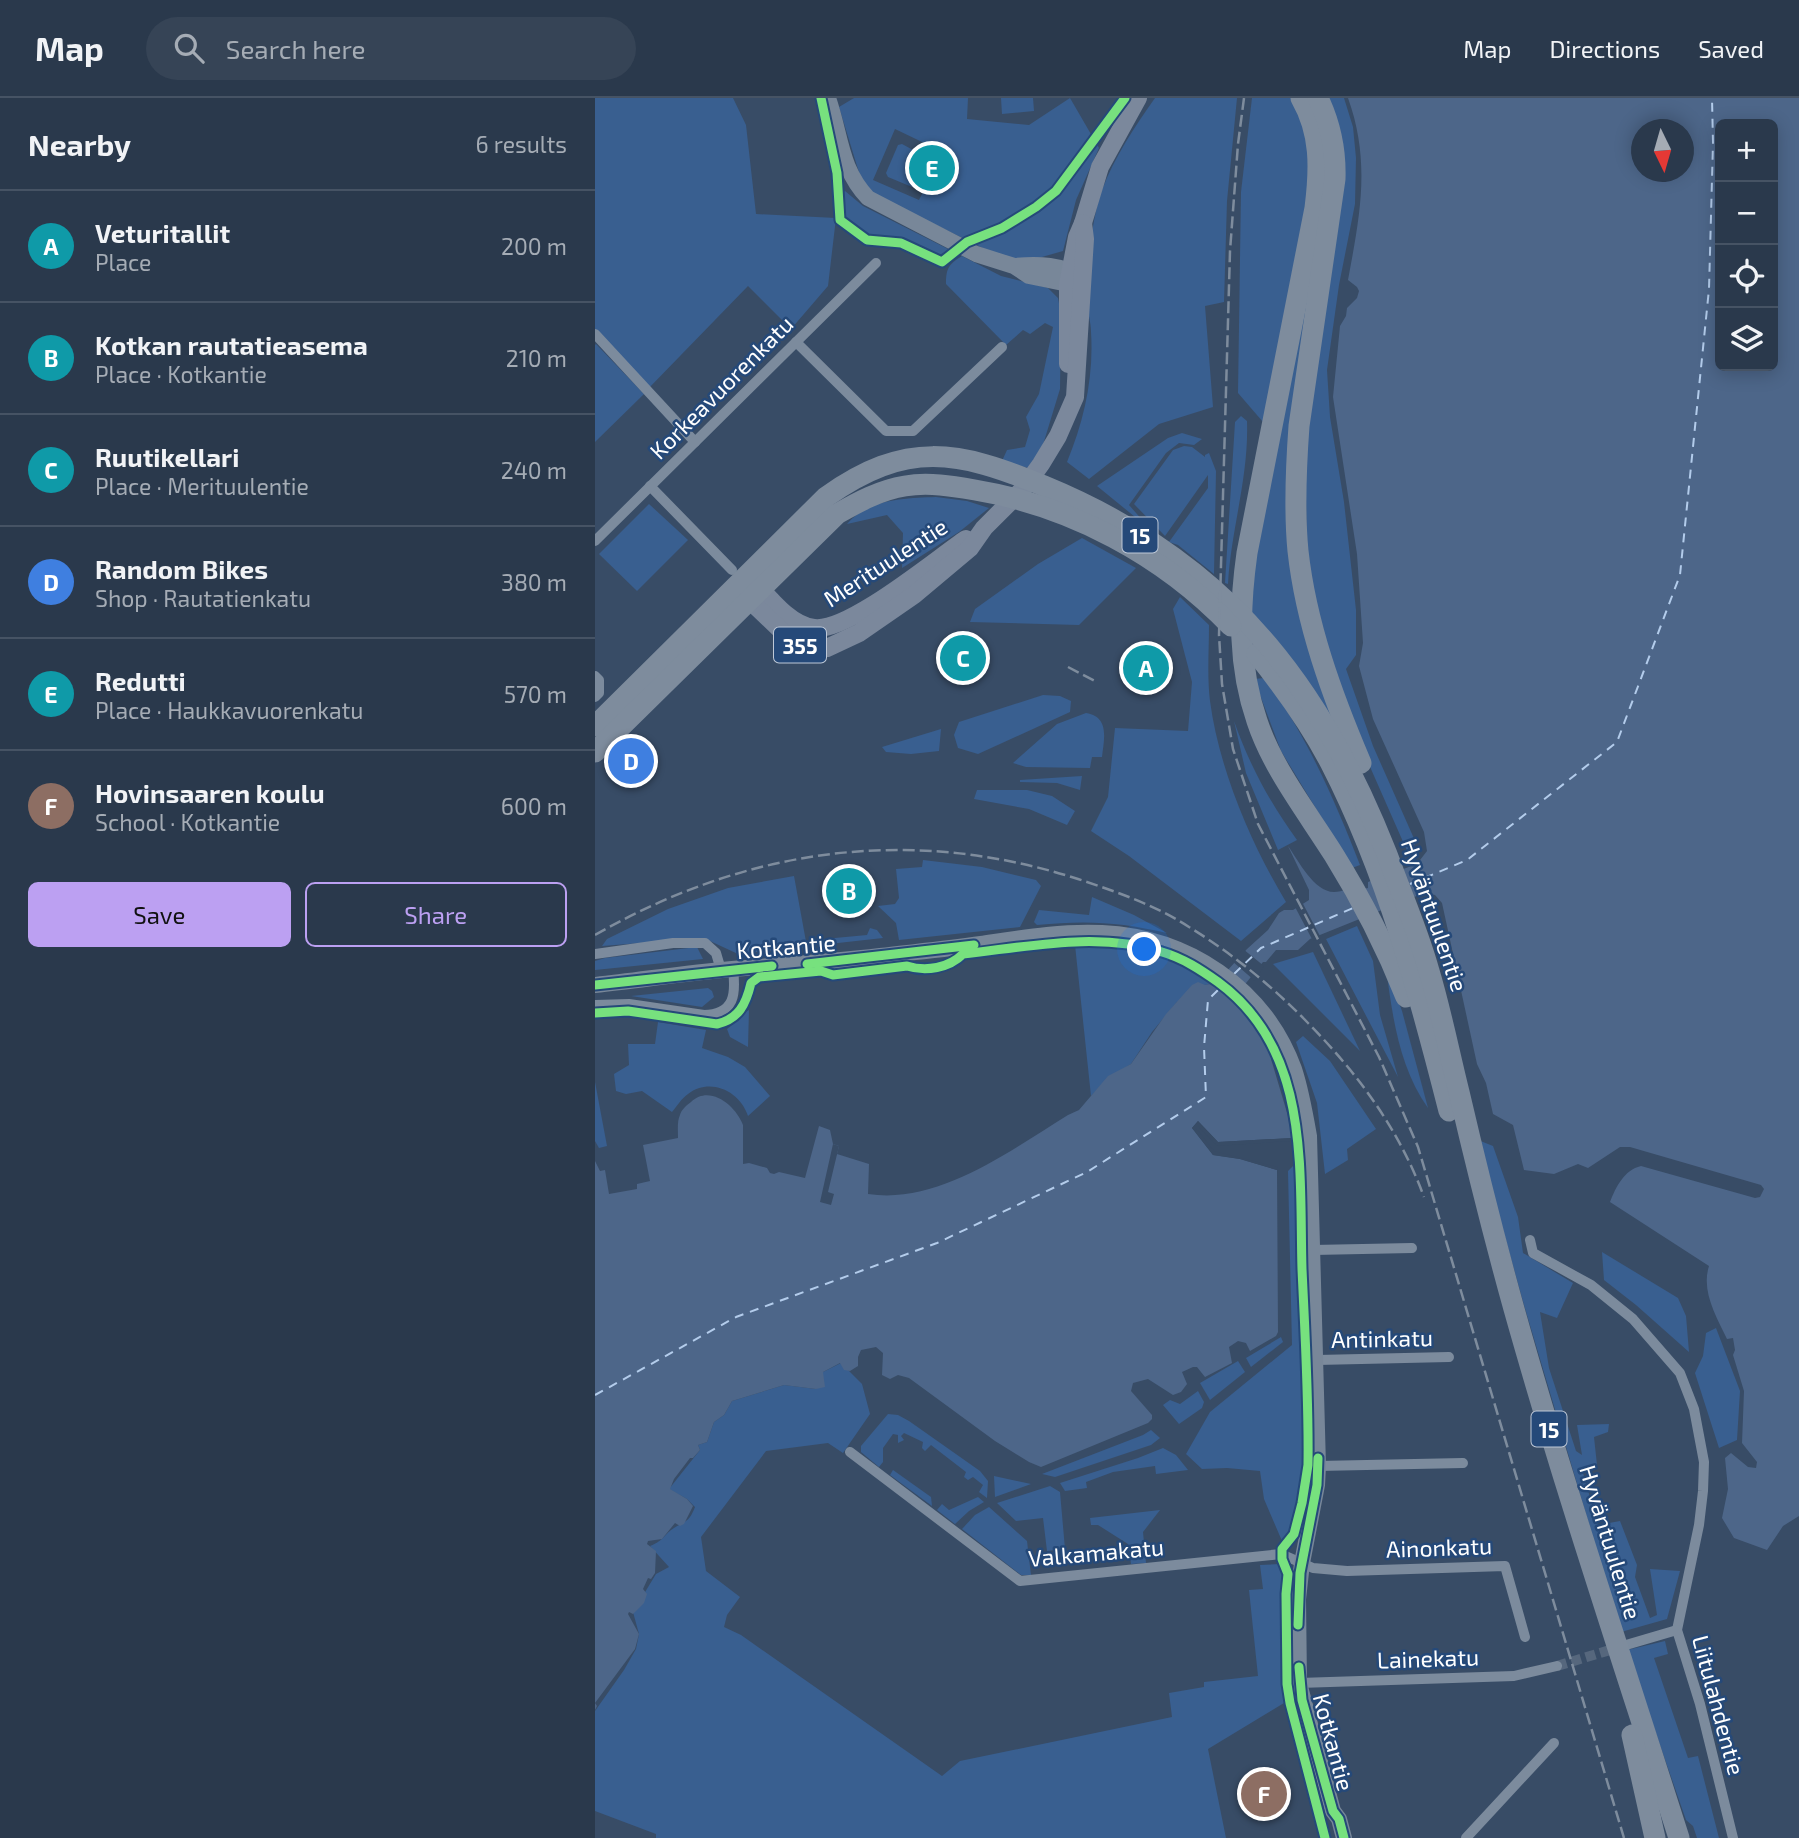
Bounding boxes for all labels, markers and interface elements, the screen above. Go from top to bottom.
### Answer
search box [146,17,636,80]
text: Map [35,28,104,68]
icon: search [170,29,208,67]
text: Search here [226,33,365,64]
text: Map [1463,34,1511,63]
text: Directions [1549,34,1660,63]
text: Saved [1698,34,1764,63]
north arrow [1631,119,1694,182]
map controls [1715,119,1778,371]
button: + [1715,119,1778,182]
text: Nearby [28,126,131,162]
text: 6 results [476,130,567,158]
pin: E [909,142,955,194]
button: − [1715,182,1778,245]
text: Veturitallit [95,217,230,248]
text: A [43,232,59,260]
text: 200 m [501,232,567,260]
button: locate [1715,245,1778,308]
text: Place [95,248,151,276]
button: layers [1715,308,1778,371]
street label: Korkeavuorenkatu [644,310,798,464]
text: Kotkan rautatieasema [95,329,368,360]
text: B [44,344,58,372]
text: 210 m [506,344,567,372]
text: Place · Kotkantie [95,360,267,388]
text: Ruutikellari [95,441,239,472]
text: C [44,456,58,484]
text: 240 m [501,456,567,484]
text: Place · Merituulentie [95,472,309,500]
street label: Merituulentie [818,512,952,612]
road number: 15 [1123,518,1157,552]
text: Random Bikes [95,553,268,584]
text: D [43,568,59,596]
text: 380 m [501,568,567,596]
text: Shop · Rautatienkatu [95,584,311,612]
road number: 355 [774,628,826,662]
pin: C [940,632,986,684]
pin: A [1123,642,1169,694]
text: Redutti [95,665,186,696]
text: E [44,680,58,708]
text: 570 m [504,680,567,708]
text: Place · Haukkavuorenkatu [95,696,363,724]
pin: D [608,735,654,787]
text: Hovinsaaren koulu [95,777,325,808]
text: F [45,792,57,820]
text: 600 m [501,792,567,820]
text: School · Kotkantie [95,808,280,836]
street label: Hyväntuulentie [1396,835,1474,995]
pin: B [826,865,872,917]
button: Save [28,882,291,947]
button: Share [305,882,567,947]
street label: Kotkantie [735,928,837,964]
your location [1127,932,1161,966]
street label: Antinkatu [1331,1323,1433,1353]
road number: 15 [1531,1412,1567,1446]
street label: Hyväntuulentie [1574,1461,1648,1623]
street label: Ainonkatu [1386,1531,1492,1563]
street label: Valkamakatu [1027,1532,1165,1572]
street label: Liitulahdentie [1687,1632,1751,1778]
street label: Lainekatu [1377,1642,1479,1674]
street label: Kotkantie [1308,1690,1360,1794]
pin: F [1241,1768,1287,1820]

